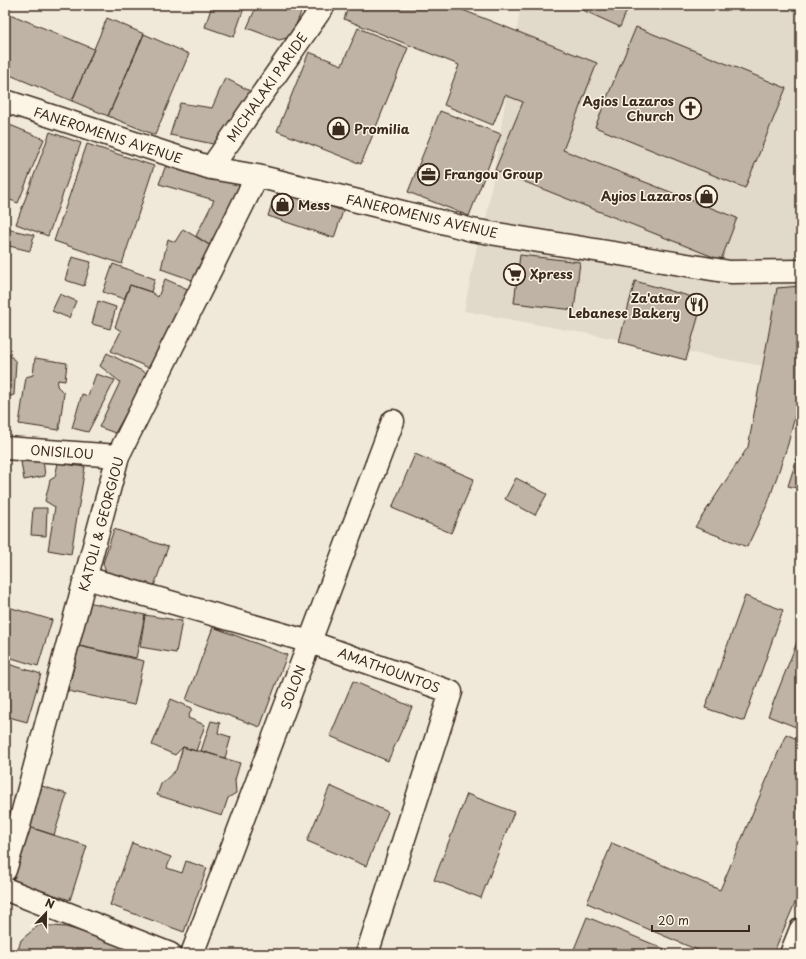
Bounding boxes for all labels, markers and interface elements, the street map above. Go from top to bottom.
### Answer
street label: MICHALAKI PARIDE [222,28,312,145]
place label: Agios Lazaros Church [582,91,674,125]
church icon: Agios Lazaros Church [677,95,703,121]
street label: FANEROMENIS AVENUE [31,102,185,168]
shop icon: Promilia [326,116,352,142]
place label: Promilia [354,119,410,138]
office icon: Frangou Group [416,161,442,187]
place label: Frangou Group [444,164,543,183]
shop icon: Ayios Lazaros [694,183,720,209]
place label: Ayios Lazaros [601,186,692,205]
street label: FANEROMENIS AVENUE [344,189,500,242]
shop icon: Mess [269,192,295,218]
place label: Mess [298,195,330,214]
supermarket icon: Xpress [501,261,527,287]
place label: Xpress [530,264,573,283]
place label: Za'atar Lebanese Bakery [568,288,680,322]
restaurant icon: Za'atar Lebanese Bakery [683,292,709,318]
street label: ONISILOU [30,440,94,463]
street label: KATOLI & GEORGIOU [73,454,128,593]
street label: AMATHOUNTOS [336,642,443,697]
street label: SOLON [275,662,310,712]
north arrow [26,893,66,933]
text: N [43,894,57,913]
scale bar [652,907,749,933]
text: 20 m [658,911,689,929]

